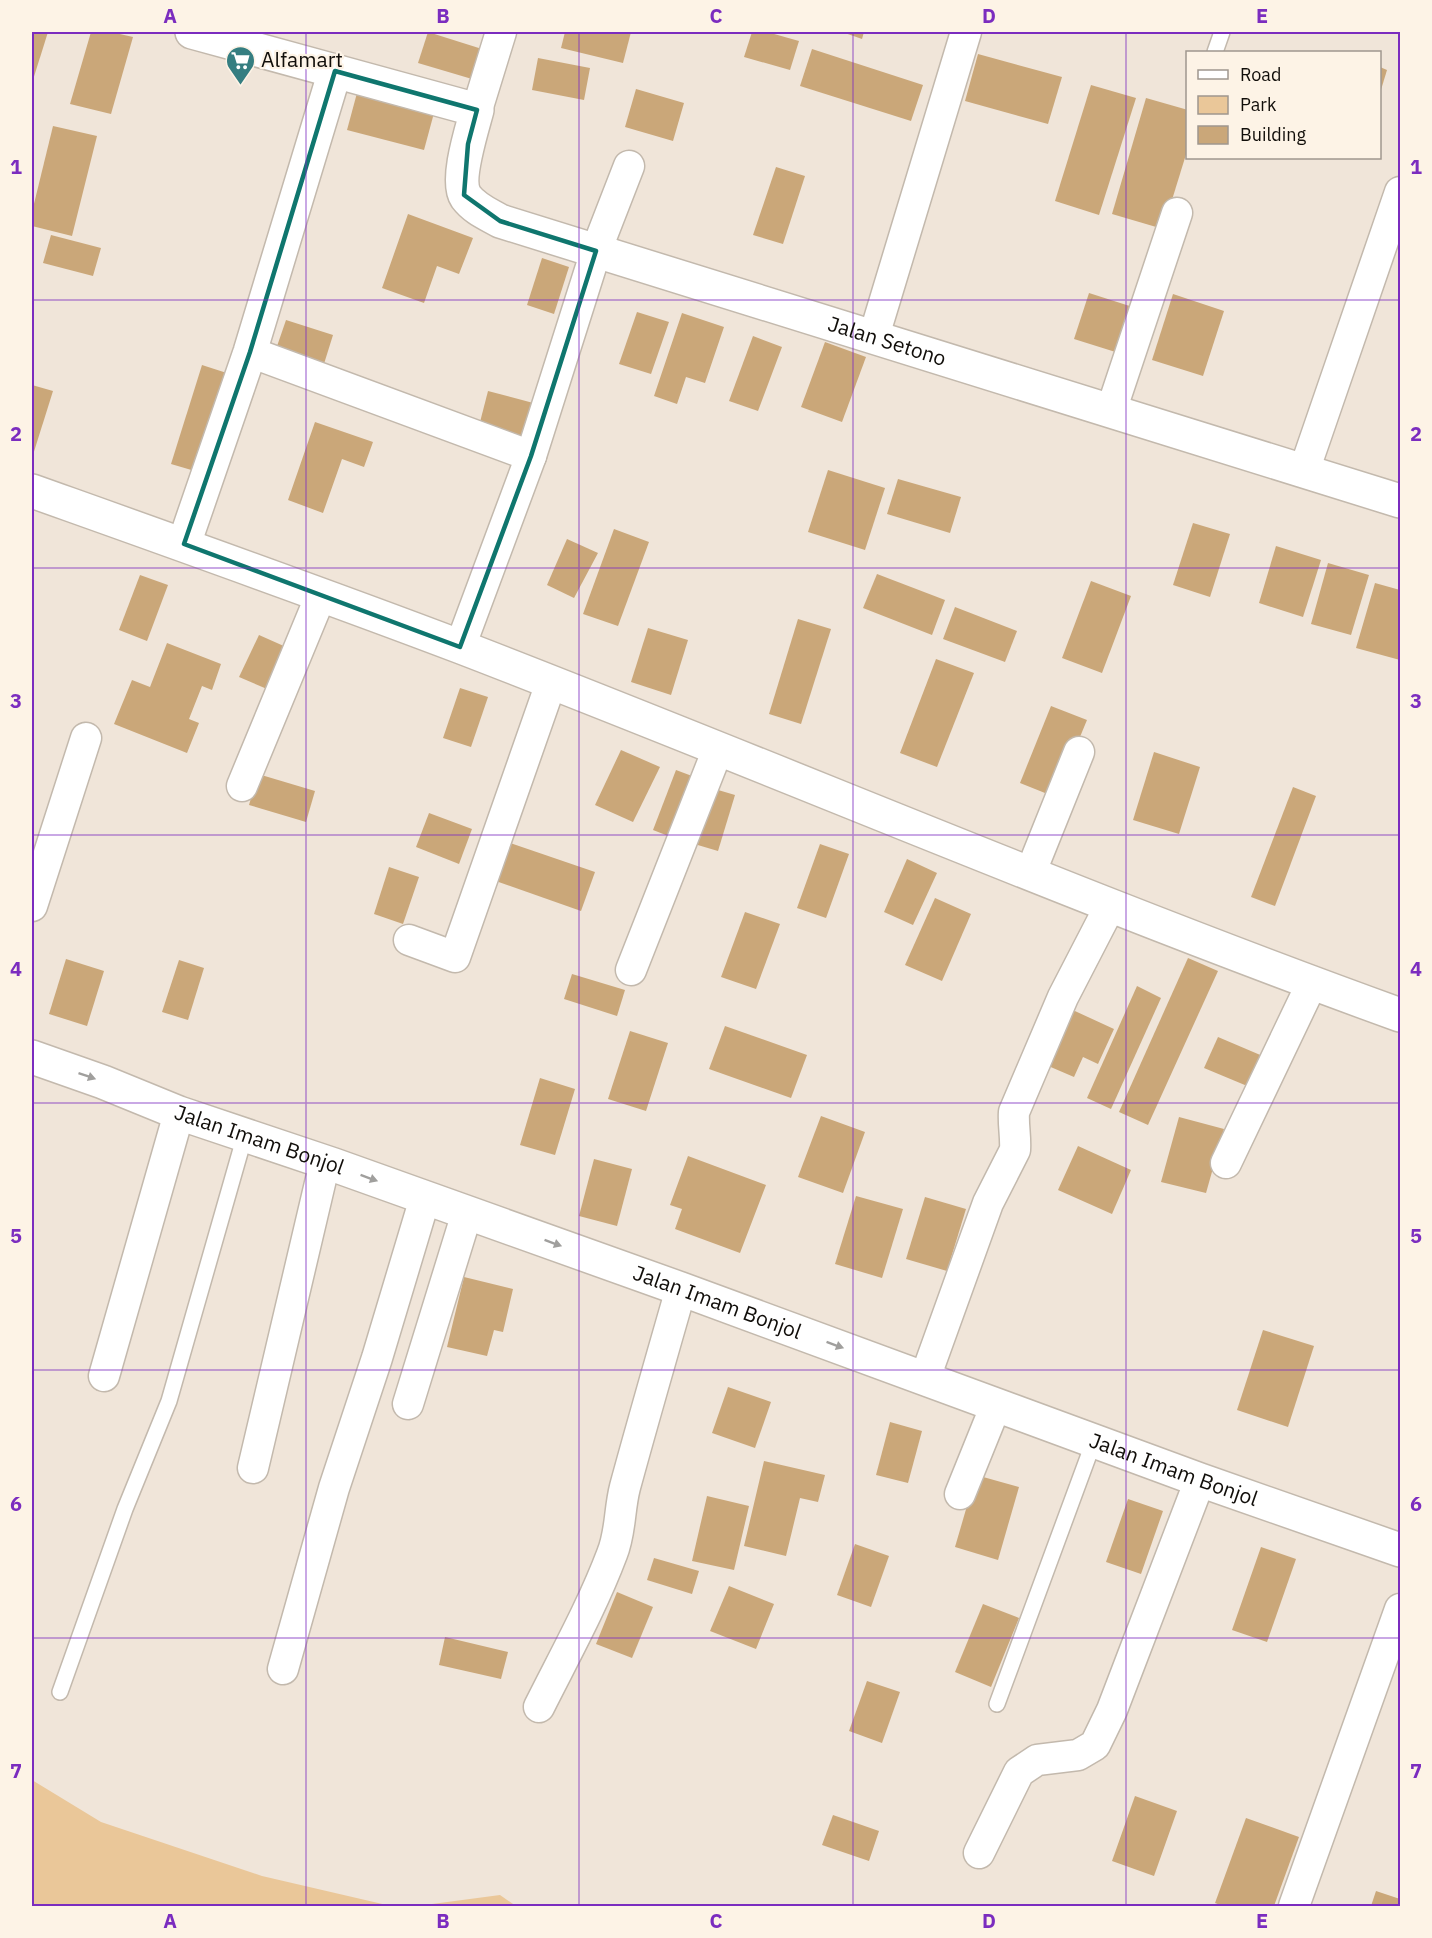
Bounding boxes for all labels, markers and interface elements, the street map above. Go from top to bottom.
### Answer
text: A [163,2,177,29]
text: B [436,2,450,29]
text: C [709,2,723,29]
text: D [982,2,996,29]
text: E [1256,2,1268,29]
supermarket icon: Alfamart [224,44,256,86]
place label: Alfamart [261,45,343,73]
legend [1186,51,1381,159]
text: Road [1240,63,1281,86]
text: Park [1240,93,1277,116]
text: Building [1240,123,1307,146]
text: 1 [10,153,22,180]
text: 1 [1410,153,1422,180]
street label: Jalan Setono [825,309,950,372]
text: 2 [10,420,22,447]
text: 2 [1410,420,1422,447]
text: 3 [10,687,22,714]
text: 3 [1410,687,1422,714]
text: 4 [10,955,22,982]
text: 4 [1410,955,1422,982]
one-way arrow [78,1072,96,1082]
street label: Jalan Imam Bonjol [171,1098,349,1181]
one-way arrow [360,1173,378,1183]
text: 5 [10,1222,22,1249]
text: 5 [1410,1222,1422,1249]
one-way arrow [544,1239,562,1249]
street label: Jalan Imam Bonjol [630,1258,806,1345]
one-way arrow [826,1341,844,1351]
street label: Jalan Imam Bonjol [1086,1426,1262,1512]
text: 6 [10,1490,22,1517]
text: 6 [1410,1490,1422,1517]
text: 7 [10,1757,22,1784]
text: 7 [1410,1757,1422,1784]
text: A [163,1907,177,1934]
text: B [436,1907,450,1934]
text: C [709,1907,723,1934]
text: D [982,1907,996,1934]
text: E [1256,1907,1268,1934]

